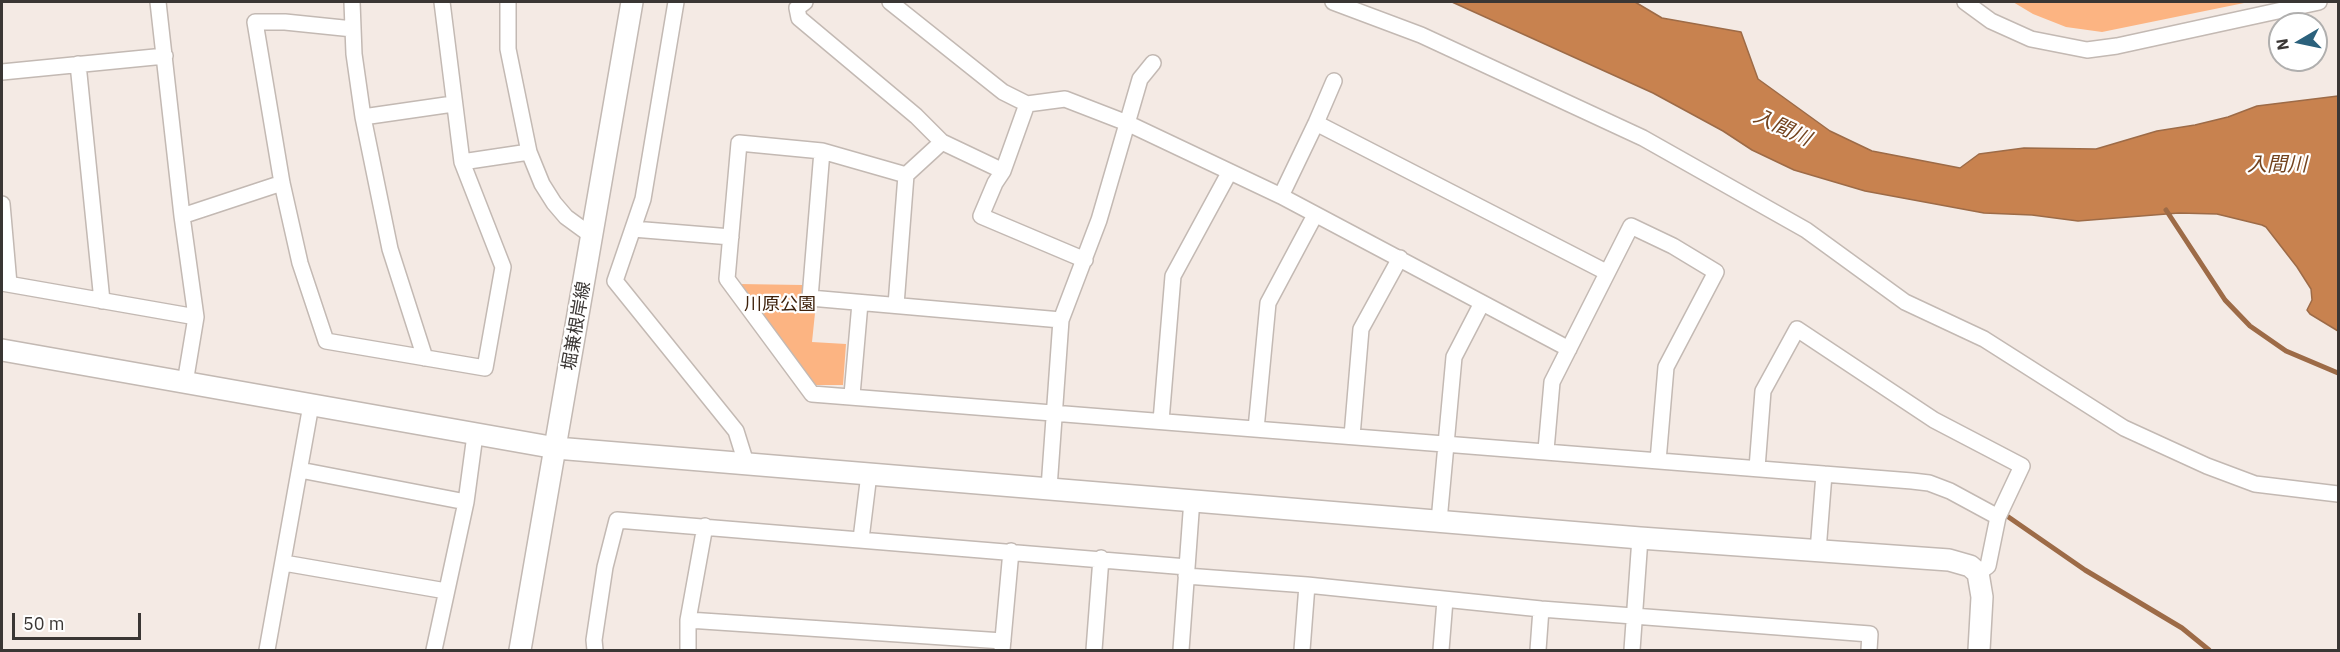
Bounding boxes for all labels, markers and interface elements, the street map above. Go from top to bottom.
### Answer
north arrow [2268,12,2328,72]
text: N [2271,37,2293,52]
water label: 入間川 [1750,104,1814,152]
water label: 入間川 [2247,153,2307,177]
street label: 堀兼根岸線 [559,280,595,372]
park label: 川原公園 [744,294,816,316]
scale bar [15,601,144,639]
text: 50 m [23,612,65,635]

